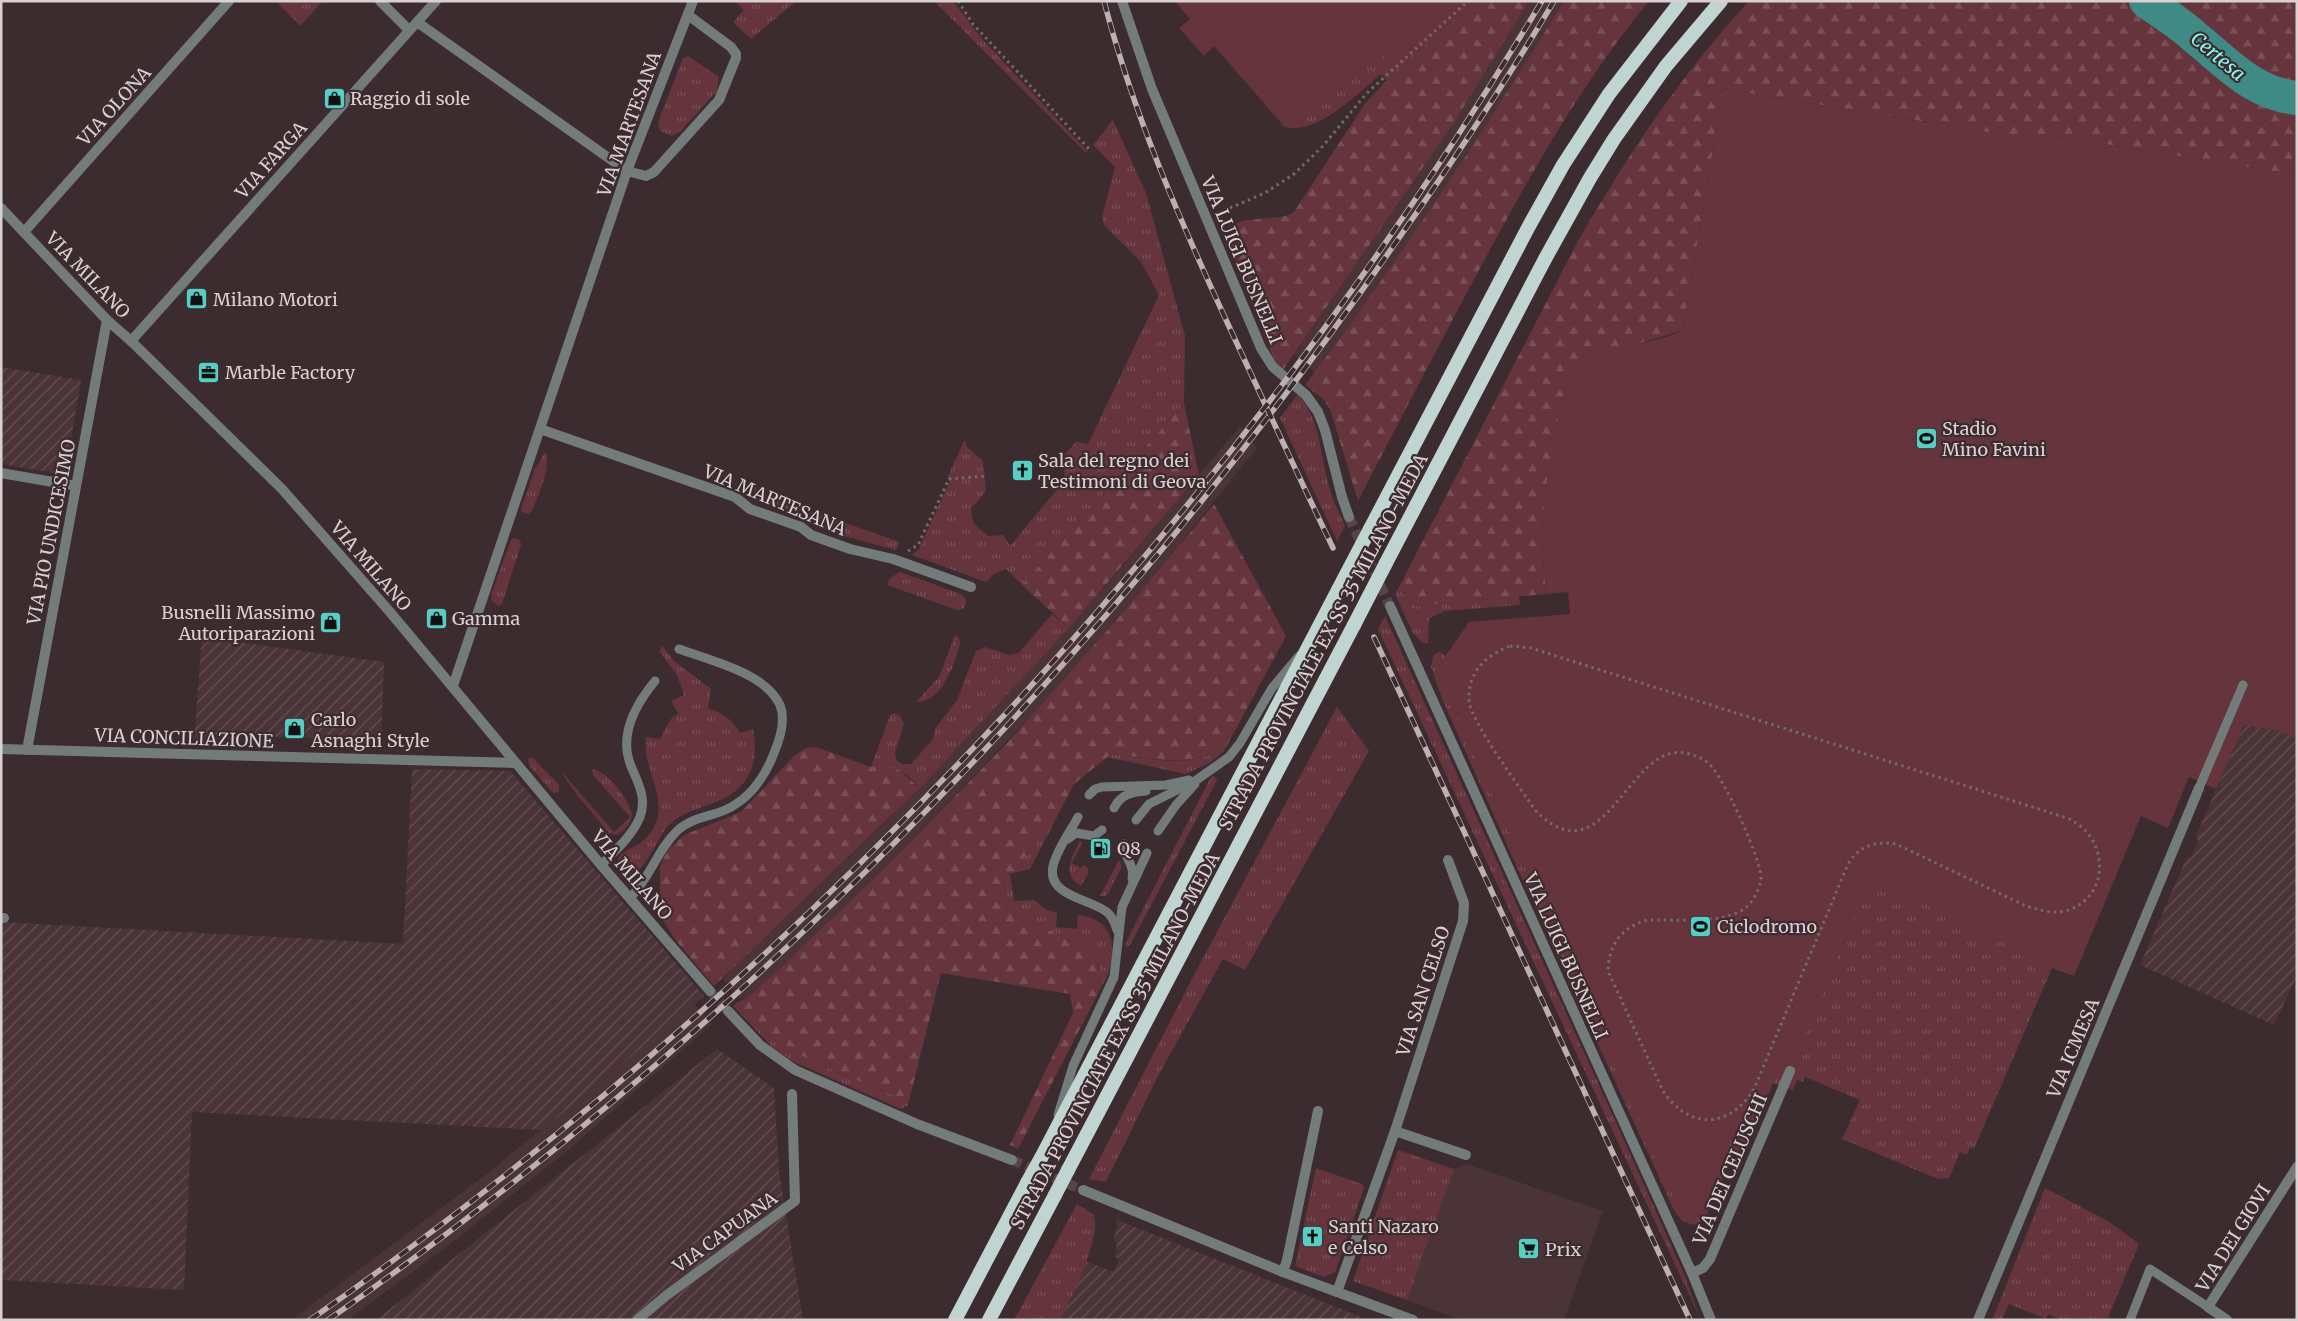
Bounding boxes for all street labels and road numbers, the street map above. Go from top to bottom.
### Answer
street label: VIA MARTESANA [592,48,666,201]
street label: VIA OLONA [72,61,156,151]
street label: VIA FARGA [230,116,312,204]
street label: VIA LUIGI BUSNELLI [1196,172,1288,347]
street label: VIA MILANO [40,226,135,323]
street label: VIA PIO UNDICESIMO [22,437,80,628]
street label: STRADA PROVINCIALE EX SS 35 MILANO-MEDA [1213,449,1433,834]
street label: VIA MARTESANA [699,459,850,541]
street label: VIA MILANO [325,516,416,616]
street label: VIA CONCILIAZIONE [93,723,275,753]
street label: VIA MILANO [586,825,677,925]
street label: STRADA PROVINCIALE EX SS 35 MILANO-MEDA [1005,848,1225,1233]
street label: VIA LUIGI BUSNELLI [1518,868,1613,1043]
street label: VIA SAN CELSO [1391,923,1455,1060]
street label: VIA ICMESA [2041,994,2105,1102]
street label: VIA DEI CELUSCHI [1687,1090,1772,1249]
street label: VIA DEI GIOVI [2190,1180,2275,1297]
street label: VIA CAPUANA [667,1186,782,1278]

